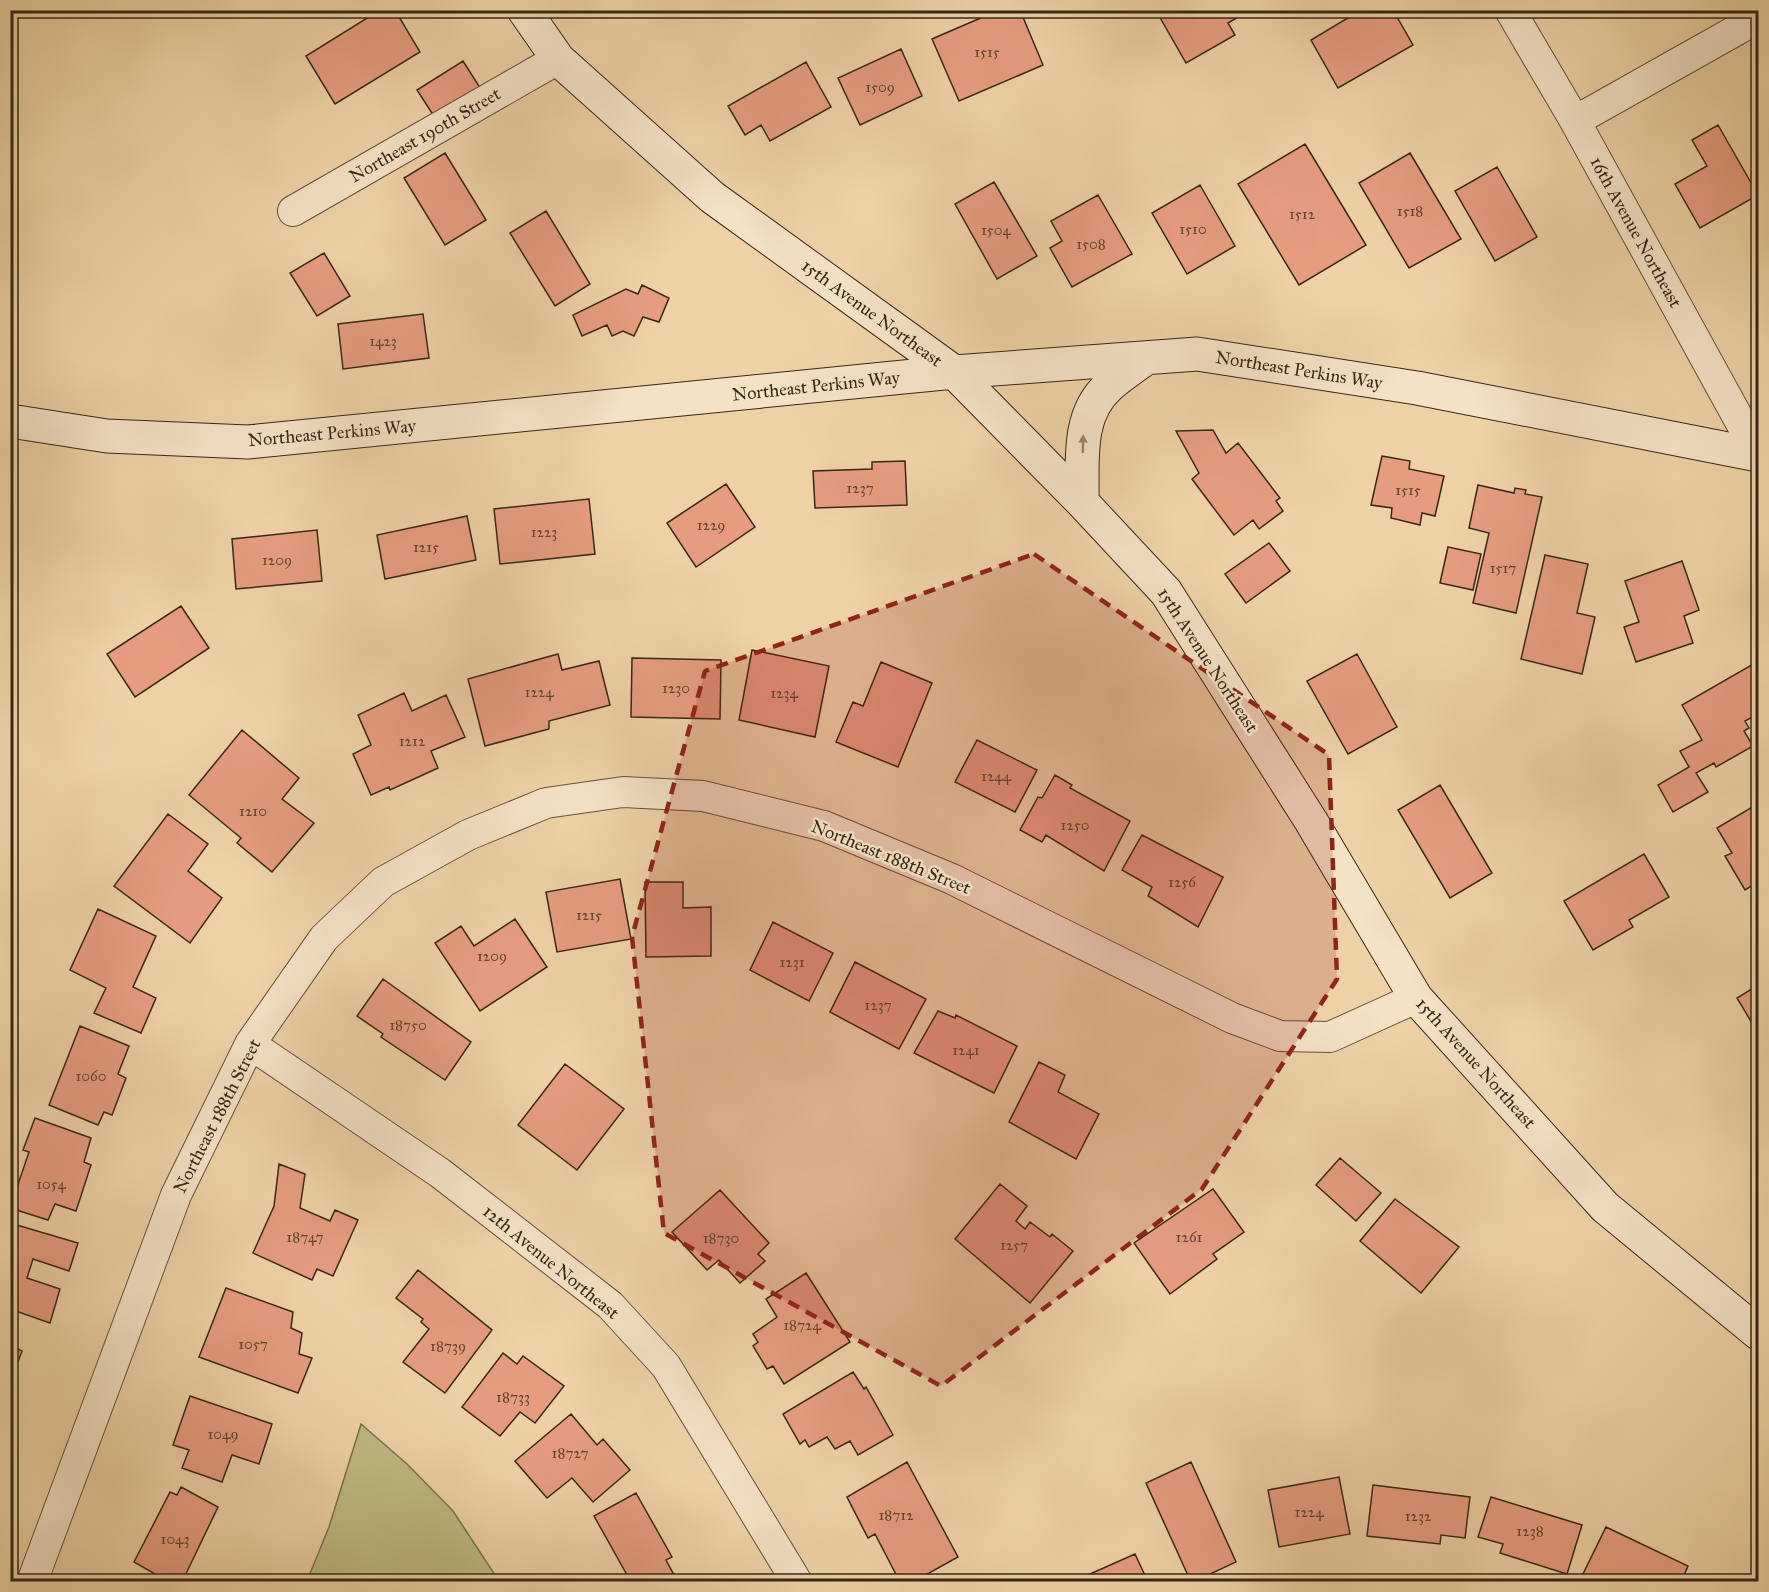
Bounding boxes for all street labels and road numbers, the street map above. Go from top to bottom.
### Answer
street label: Northeast 190th Street [345,82,505,187]
street label: 16th Avenue Northeast [1585,152,1687,312]
street label: 15th Avenue Northeast [797,255,947,372]
street label: Northeast Perkins Way [1214,346,1385,394]
street label: Northeast Perkins Way [731,366,902,406]
street label: Northeast Perkins Way [247,415,417,451]
street label: 15th Avenue Northeast [1153,583,1264,737]
street label: Northeast 188th Street [808,815,975,899]
street label: 15th Avenue Northeast [1411,993,1541,1134]
street label: Northeast 188th Street [169,1035,266,1197]
street label: 12th Avenue Northeast [478,1200,624,1324]

